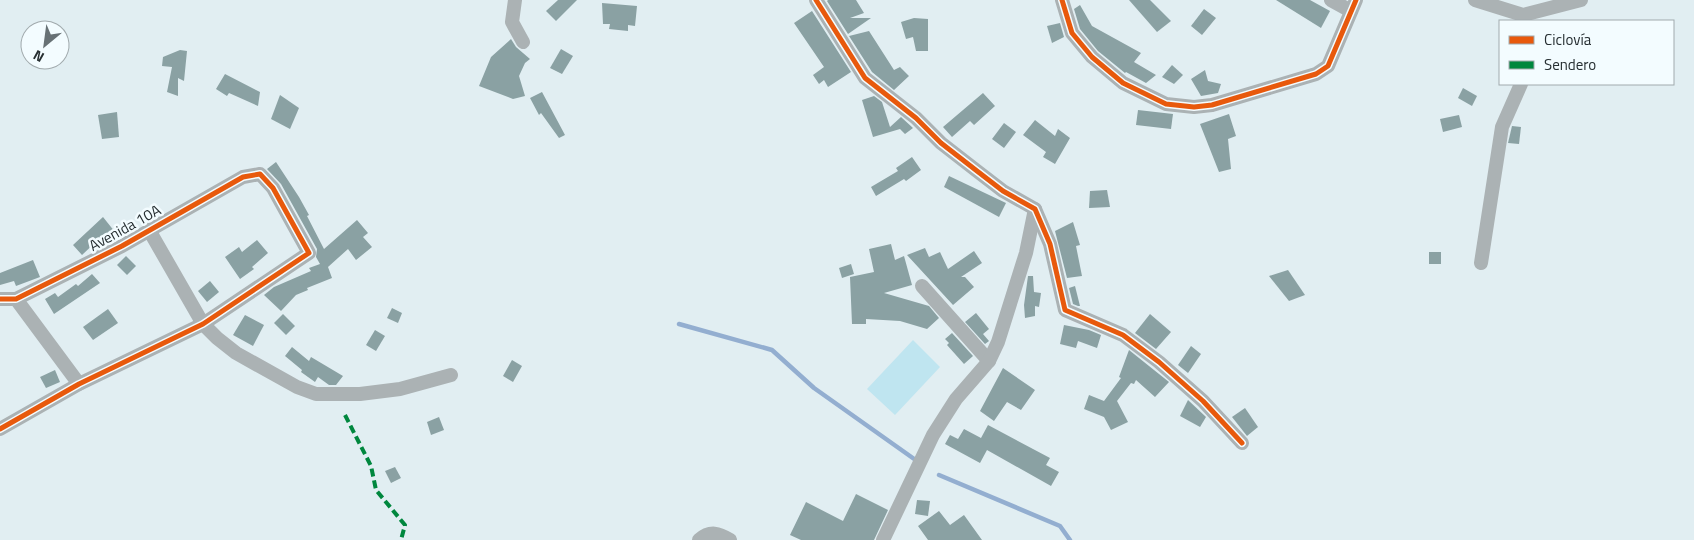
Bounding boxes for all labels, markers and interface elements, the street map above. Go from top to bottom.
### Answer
north arrow [20,20,70,70]
legend [1499,20,1674,85]
text: Ciclovía [1544,28,1592,51]
text: N [29,45,48,68]
text: Sendero [1544,53,1596,76]
street label: Avenida 10A [85,198,165,257]

